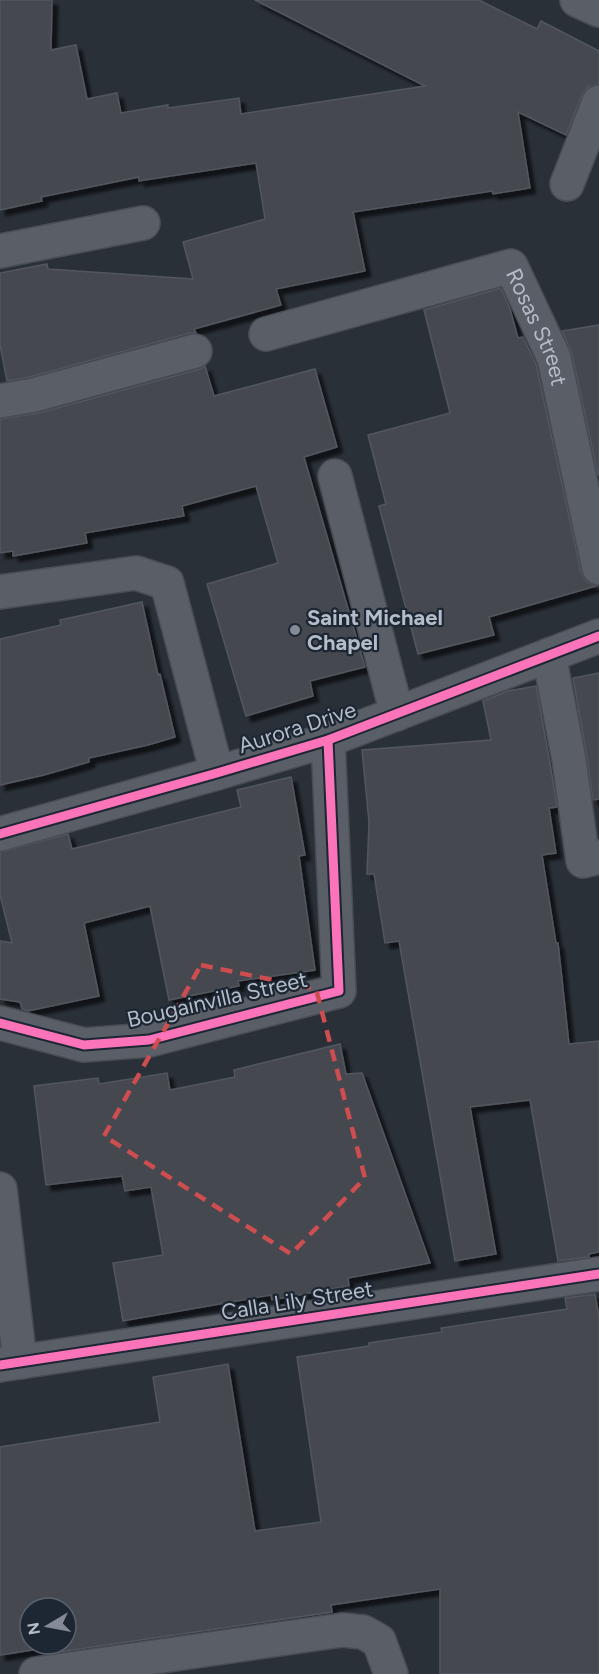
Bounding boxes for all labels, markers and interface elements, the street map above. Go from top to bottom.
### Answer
street label: Rosas Street [500,264,573,388]
place label: Saint Michael Chapel [307,604,443,656]
marker: Saint Michael Chapel [288,623,302,637]
street label: Aurora Drive [235,696,359,759]
street label: Bougainvilla Street [124,966,310,1033]
street label: Calla Lily Street [219,1275,375,1326]
north arrow [18,1596,78,1656]
text: N [23,1621,44,1636]

